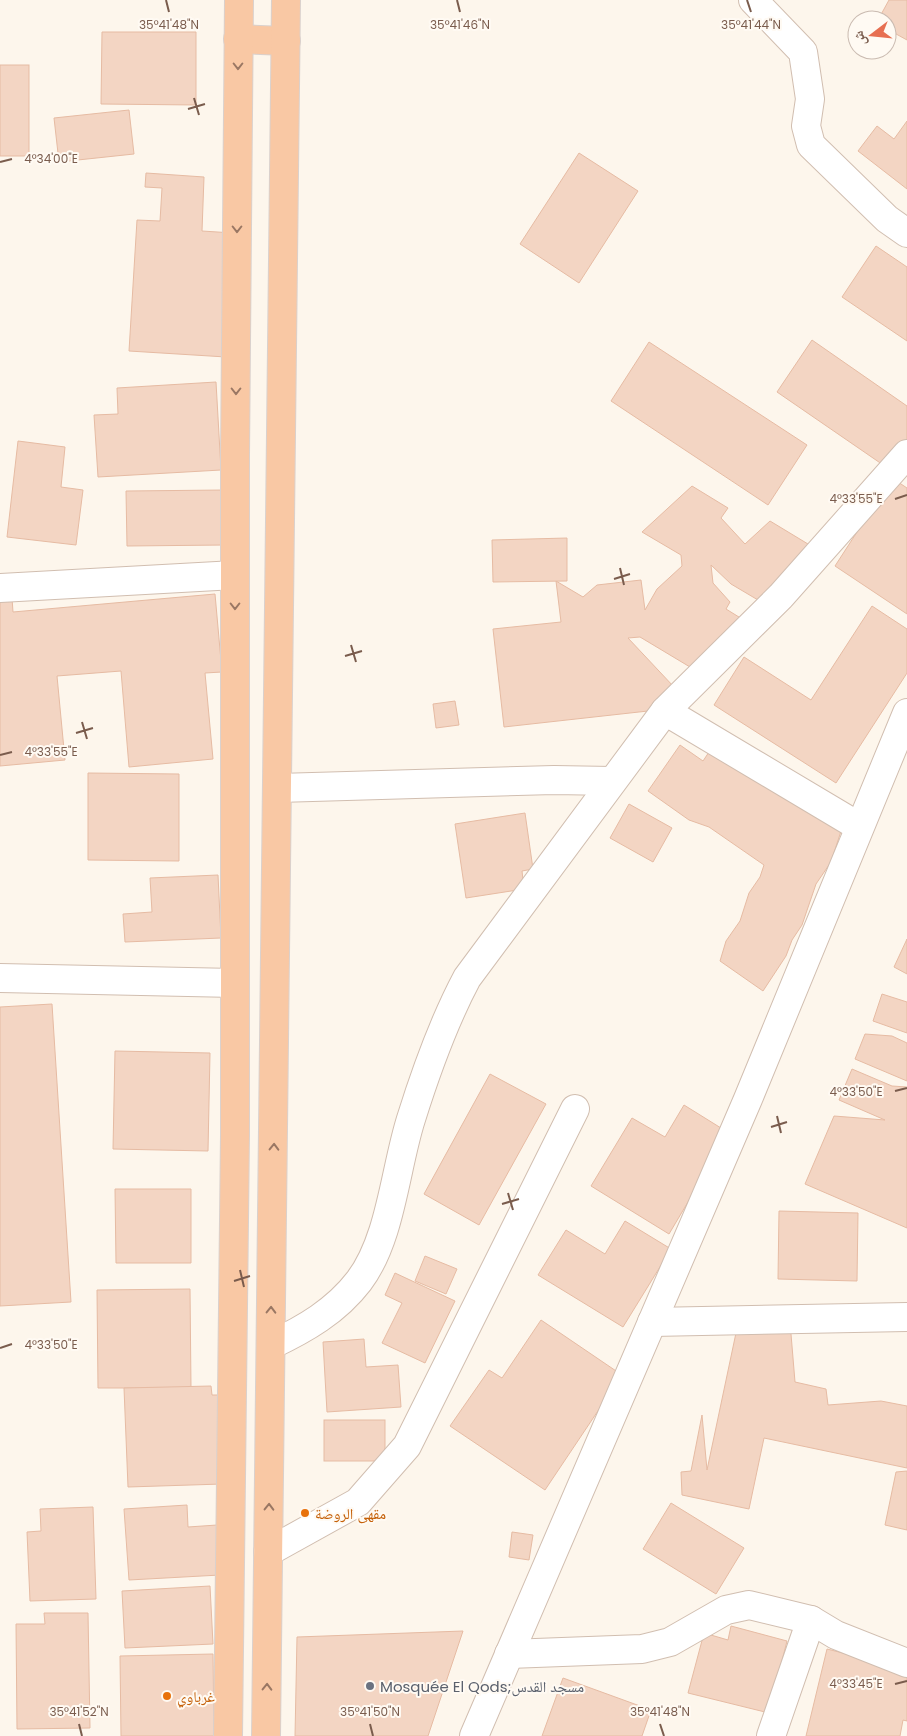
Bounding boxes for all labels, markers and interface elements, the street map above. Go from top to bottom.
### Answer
north arrow [847,10,897,60]
text: 35°41'48"N [139,16,199,33]
text: 35°41'46"N [430,16,490,33]
text: 35°41'44"N [721,16,781,33]
text: ش [848,29,871,48]
one-way arrow [233,62,243,70]
text: 4°34'00"E [24,150,78,167]
one-way arrow [232,225,242,233]
one-way arrow [231,388,241,395]
text: 4°33'55"E [829,490,883,507]
one-way arrow [230,602,240,610]
text: 4°33'55"E [24,743,78,760]
text: 4°33'50"E [829,1083,883,1100]
one-way arrow [269,1143,279,1151]
one-way arrow [266,1306,277,1314]
text: 4°33'50"E [24,1336,78,1353]
one-way arrow [264,1503,274,1511]
place label: مقهى الروضة [315,1503,386,1524]
marker: مقهى الروضة [299,1507,311,1519]
text: 4°33'45"E [829,1675,883,1692]
place label: Mosquée El Qods;مسجد القدس [380,1676,584,1697]
marker: Mosquée El Qods;مسجد القدس [364,1680,376,1692]
one-way arrow [261,1683,272,1691]
place label: غرباوي [177,1686,215,1708]
marker: غرباوي [161,1690,173,1702]
text: 35°41'52"N [49,1703,109,1720]
text: 35°41'50"N [340,1703,400,1720]
text: 35°41'48"N [630,1703,690,1720]

